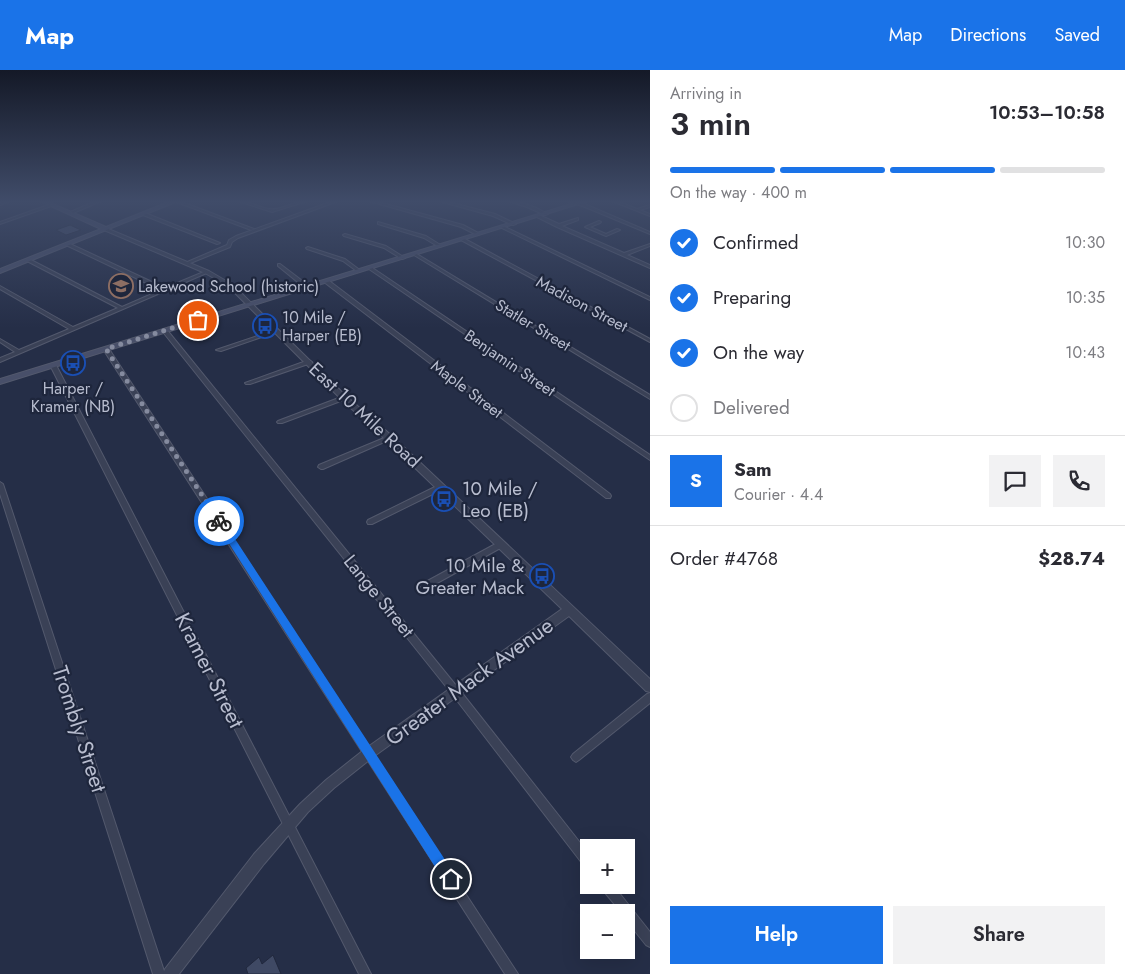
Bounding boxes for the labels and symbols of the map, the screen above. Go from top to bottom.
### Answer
street label: Madison Street [532,270,632,338]
school or university icon: Lakewood School (historic) [108,273,134,299]
place label: Lakewood School (historic) [138,275,319,298]
street label: Statler Street [491,293,575,357]
pin [177,299,219,341]
place label: 10 Mile / Harper (EB) [282,306,362,347]
bus stop icon: 10 Mile / Harper (EB) [252,313,278,339]
street label: Benjamin Street [460,324,560,402]
bus stop icon: Harper / Kramer (NB) [60,350,86,376]
street label: Maple Street [426,354,508,424]
street label: East 10 Mile Road [303,356,427,474]
place label: Harper / Kramer (NB) [31,377,115,418]
place label: 10 Mile / Leo (EB) [462,475,538,524]
bus stop icon: 10 Mile / Leo (EB) [431,486,457,512]
courier [194,496,244,546]
street label: Lange Street [337,549,421,643]
place label: 10 Mile & Greater Mack [416,552,525,601]
bus stop icon: 10 Mile & Greater Mack [529,563,555,589]
street label: Kramer Street [167,607,253,734]
street label: Greater Mack Avenue [378,609,560,753]
street label: Trombly Street [45,662,116,797]
pin [430,858,472,900]

